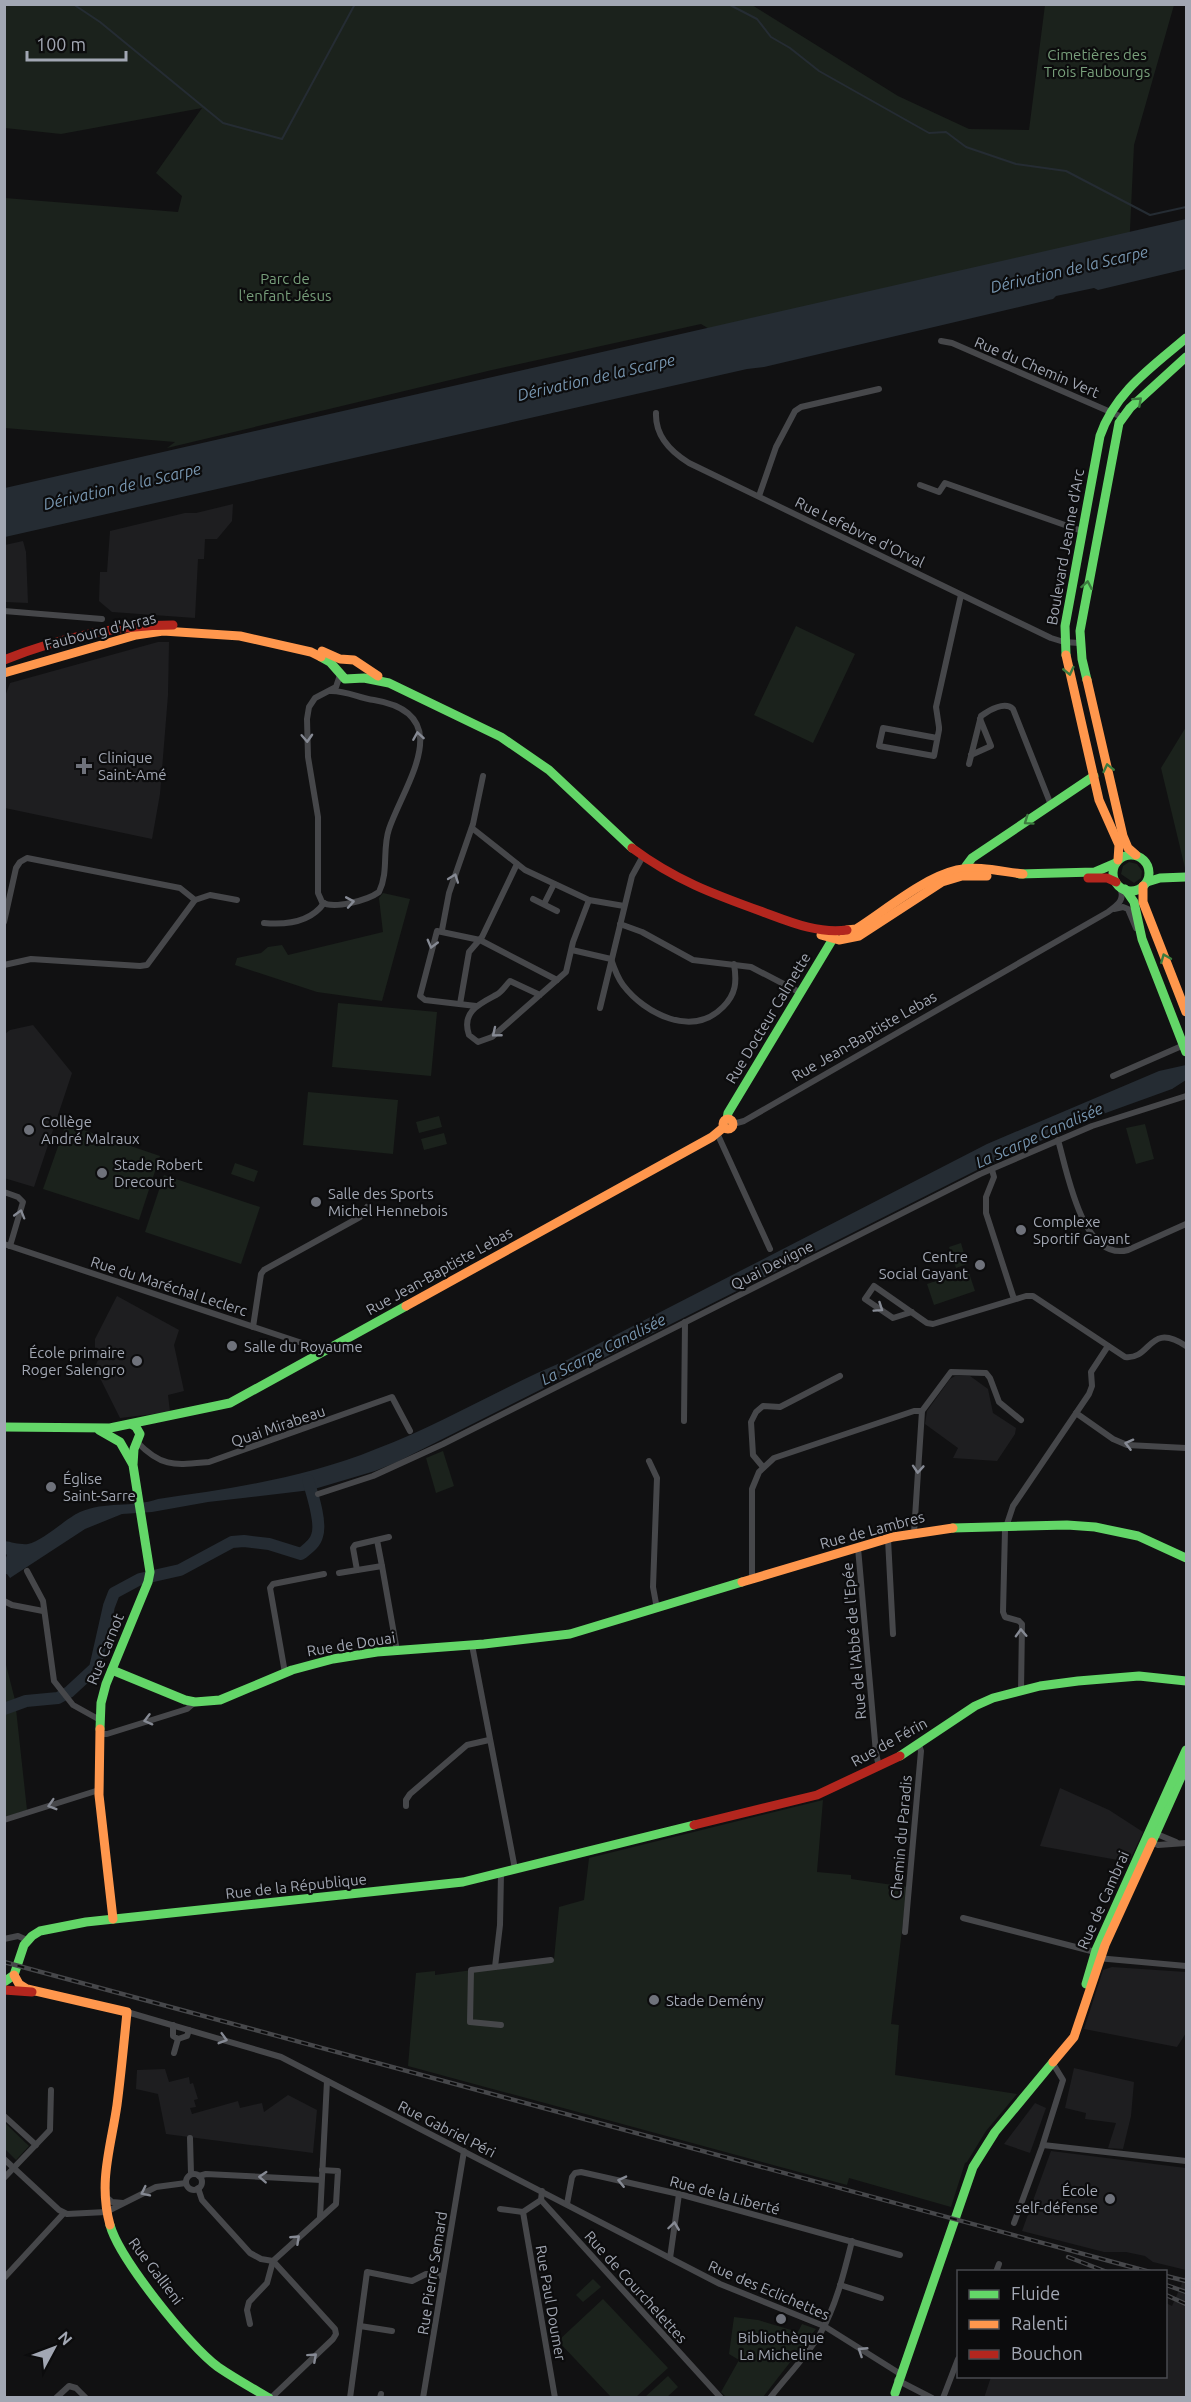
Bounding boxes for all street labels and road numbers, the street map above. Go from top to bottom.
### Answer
street label: Rue du Chemin Vert [972,333,1102,401]
street label: Boulevard Jeanne d'Arc [1043,468,1087,626]
street label: Rue Lefebvre d'Orval [793,493,928,571]
street label: Faubourg d'Arras [43,609,157,653]
street label: Rue Docteur Calmette [722,949,814,1087]
street label: Rue Jean-Baptiste Lebas [789,988,939,1084]
street label: Rue Jean-Baptiste Lebas [363,1224,515,1318]
street label: Quai Devigne [728,1237,816,1293]
street label: Rue du Maréchal Leclerc [89,1253,249,1319]
street label: Quai Mirabeau [229,1402,327,1450]
street label: Rue de Lambres [818,1508,926,1552]
street label: Rue de l'Abbé de l'Epée [839,1562,869,1720]
street label: Rue Carnot [83,1611,127,1687]
street label: Rue de Douai [306,1629,396,1659]
street label: Rue de Férin [848,1714,930,1770]
street label: Chemin du Paradis [887,1774,915,1900]
street label: Rue de Cambrai [1074,1848,1132,1952]
street label: Rue de la République [224,1870,368,1902]
street label: Rue Gabriel Péri [395,2097,499,2161]
street label: Rue de la Liberté [668,2172,782,2218]
street label: Rue Pierre Semard [414,2210,450,2336]
street label: Rue de Courchelettes [581,2227,691,2347]
street label: Rue Gallieni [125,2234,187,2308]
street label: Rue Paul Doumer [532,2244,570,2362]
street label: Rue des Eclichettes [706,2257,832,2323]

